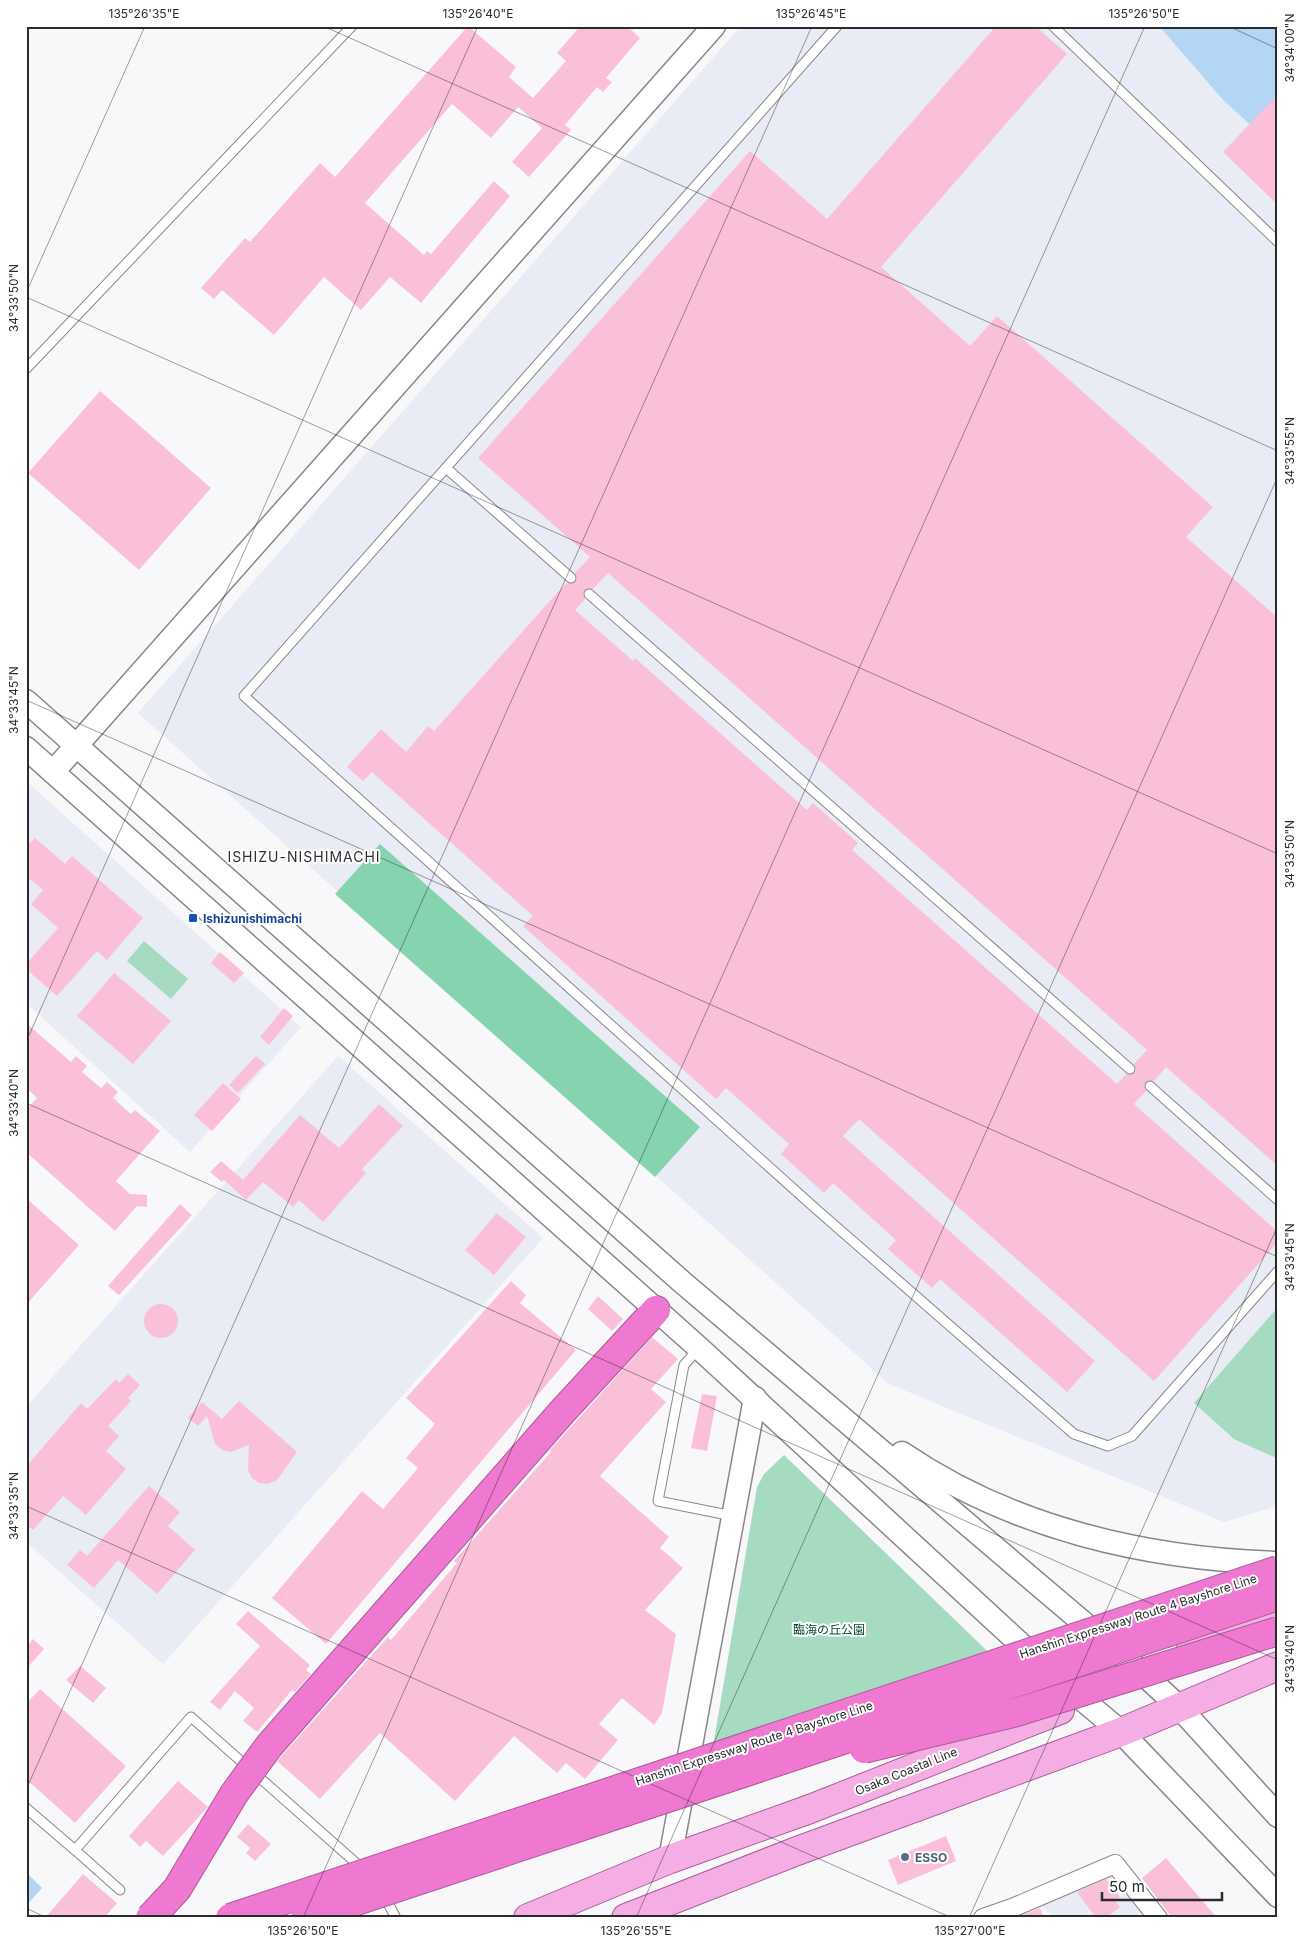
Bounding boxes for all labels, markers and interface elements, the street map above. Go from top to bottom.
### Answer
text: 135°26'35"E [109,6,179,21]
text: 135°26'40"E [443,6,513,21]
text: 135°26'45"E [776,6,846,21]
text: 135°26'50"E [1108,6,1180,21]
text: 34°34'00"N [1282,14,1297,82]
text: 34°33'50"N [6,264,21,332]
text: 34°33'55"N [1282,417,1297,485]
text: 34°33'45"N [6,666,21,734]
text: 34°33'50"N [1282,820,1297,888]
district label: ISHIZU-NISHIMACHI [227,848,381,865]
place label: Ishizunishimachi [203,911,302,926]
marker: Ishizunishimachi [187,912,199,924]
text: 34°33'40"N [6,1069,21,1137]
text: 34°33'45"N [1282,1223,1297,1291]
text: 34°33'35"N [6,1472,21,1540]
street label: Hanshin Expressway Route 4 Bayshore Line [1017,1570,1259,1662]
park label: 臨海の丘公園 [793,1622,865,1637]
text: 34°33'40"N [1282,1625,1297,1693]
street label: Hanshin Expressway Route 4 Bayshore Line [633,1697,875,1789]
street label: Osaka Coastal Line [853,1744,959,1798]
place label: ESSO [915,1850,947,1865]
marker: ESSO [899,1851,911,1863]
scale bar [1102,1869,1222,1901]
text: 50 m [1109,1877,1145,1896]
text: 135°26'50"E [267,1923,339,1938]
text: 135°26'55"E [601,1923,671,1938]
text: 135°27'00"E [935,1923,1005,1938]

